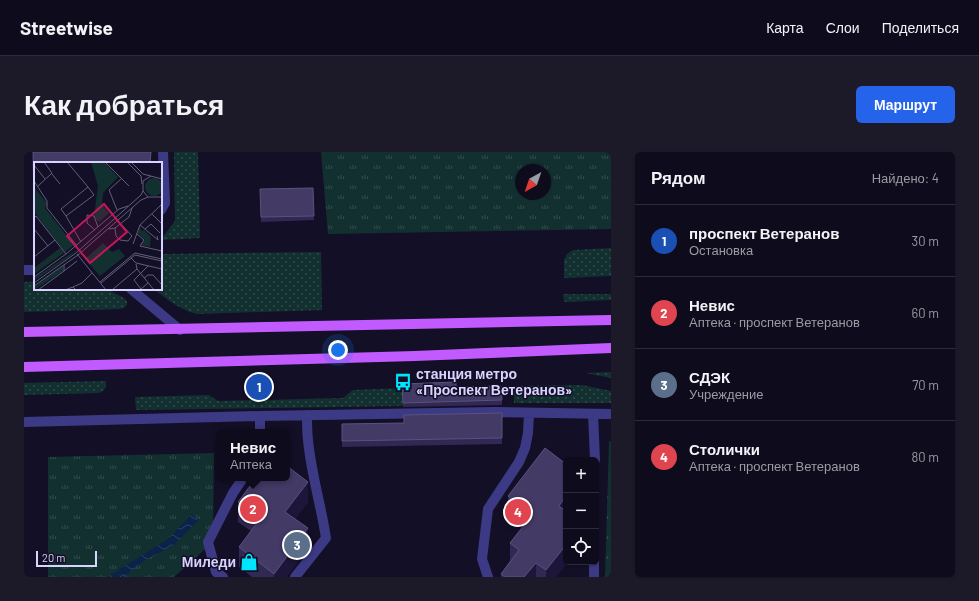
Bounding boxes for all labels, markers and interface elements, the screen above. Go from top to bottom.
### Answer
text: Streetwise [20,16,113,39]
text: Карта [766,19,804,36]
text: Слои [826,19,860,36]
text: Поделиться [882,19,959,36]
button: Маршрут [856,86,955,123]
text: Как добраться [24,87,224,121]
inset map [34,162,162,290]
north arrow [515,164,551,200]
text: Рядом [651,167,706,187]
text: Найдено: 4 [872,170,939,186]
text: проспект Ветеранов [689,224,839,242]
text: 1 [662,233,666,249]
text: 30 m [912,233,939,249]
text: Остановка [689,242,753,258]
text: Невис [689,296,735,314]
text: 2 [660,305,668,321]
text: 60 m [912,305,939,321]
text: Аптека · проспект Ветеранов [689,314,860,330]
your location [328,340,348,360]
place label: станция метро «Проспект Ветеранов» [416,365,572,398]
text: СДЭК [689,368,730,386]
pin: 1 [246,372,272,402]
bus stop icon: станция метро «Проспект Ветеранов» [393,372,413,392]
text: 3 [660,377,668,393]
text: 70 m [912,377,939,393]
text: Учреждение [689,386,764,402]
popup [216,429,290,481]
text: Невис [230,438,276,456]
text: Столички [689,440,760,458]
text: 4 [660,449,668,465]
text: 80 m [912,449,939,465]
text: Аптека [230,456,272,472]
map controls [563,457,599,565]
button: + [563,457,599,493]
text: Аптека · проспект Ветеранов [689,458,860,474]
button: − [563,493,599,529]
pin: 2 [240,494,266,524]
pin: 4 [505,497,531,527]
button: locate [563,529,599,565]
pin: 3 [284,530,310,560]
scale bar [36,549,97,568]
text: 20 m [42,551,65,564]
shop icon: Миледи [239,552,259,572]
place label: Миледи [182,553,236,570]

